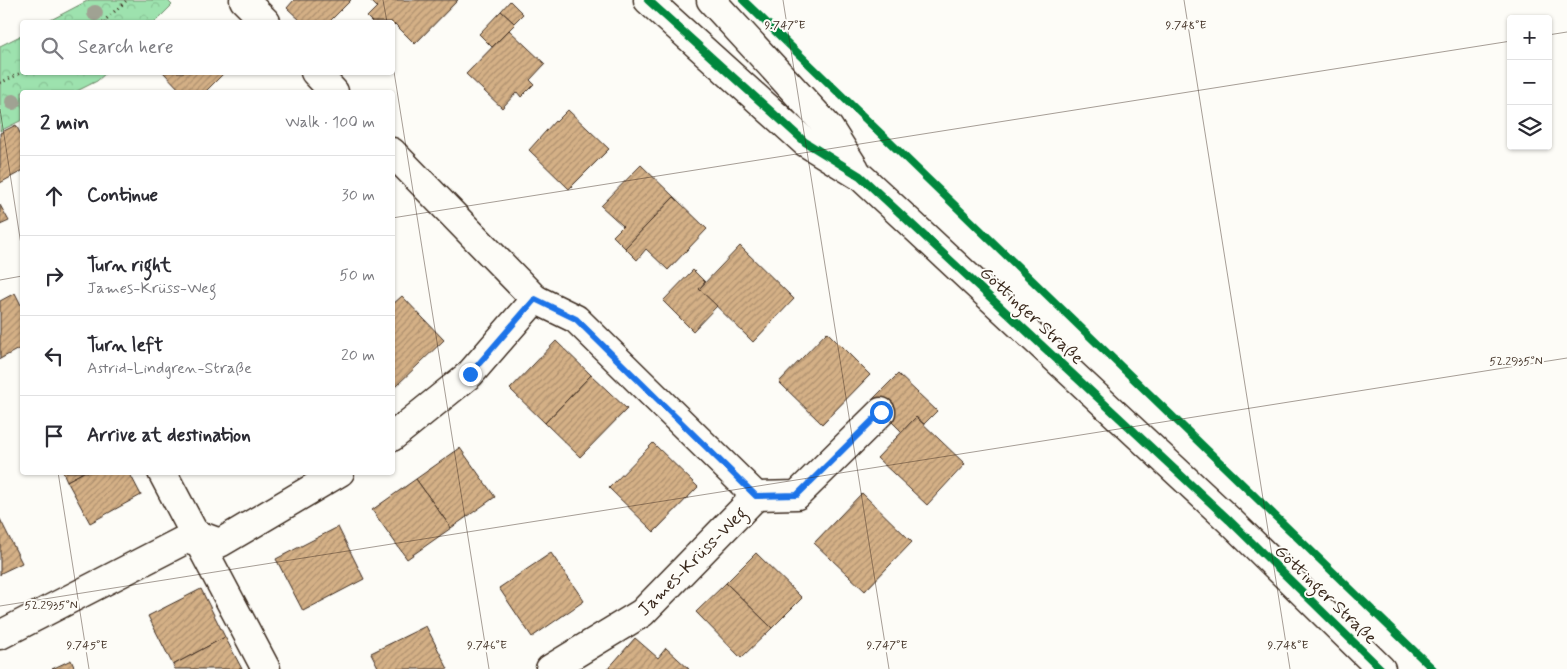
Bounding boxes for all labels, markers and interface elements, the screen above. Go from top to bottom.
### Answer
map controls [1507,15,1552,150]
button: + [1507,15,1552,60]
text: 9.747°E [764,18,806,34]
text: 9.748°E [1166,18,1206,34]
search box [20,20,395,75]
icon: search [38,34,66,62]
text: Search here [78,35,174,60]
button: − [1507,60,1552,105]
button: layers [1507,105,1552,150]
text: 2 min [40,109,89,137]
text: Walk · 100 m [285,112,375,133]
icon: ahead [40,182,68,210]
text: Continue [87,183,158,208]
text: 30 m [342,185,375,206]
text: Turn right [87,253,171,278]
street label: Göttinger Straße [973,261,1089,372]
icon: right [40,262,68,290]
text: 50 m [339,265,375,286]
text: James-Krüss-Weg [87,278,216,299]
text: Turn left [87,333,163,358]
icon: left [40,342,68,370]
text: 20 m [341,345,375,366]
text: 52.2935°N [1489,354,1543,370]
text: Astrid-Lindgren-Straße [87,358,252,379]
route end [459,363,482,386]
route start [870,401,893,424]
icon: arrive [40,422,68,450]
text: Arrive at destination [87,423,251,448]
street label: James-Krüss-Weg [633,502,754,623]
street label: Göttinger Straße [1267,540,1382,651]
text: 52.2935°N [24,598,78,614]
text: 9.745°E [66,638,108,654]
text: 9.746°E [467,638,507,654]
text: 9.747°E [866,638,908,654]
text: 9.748°E [1268,638,1308,654]

